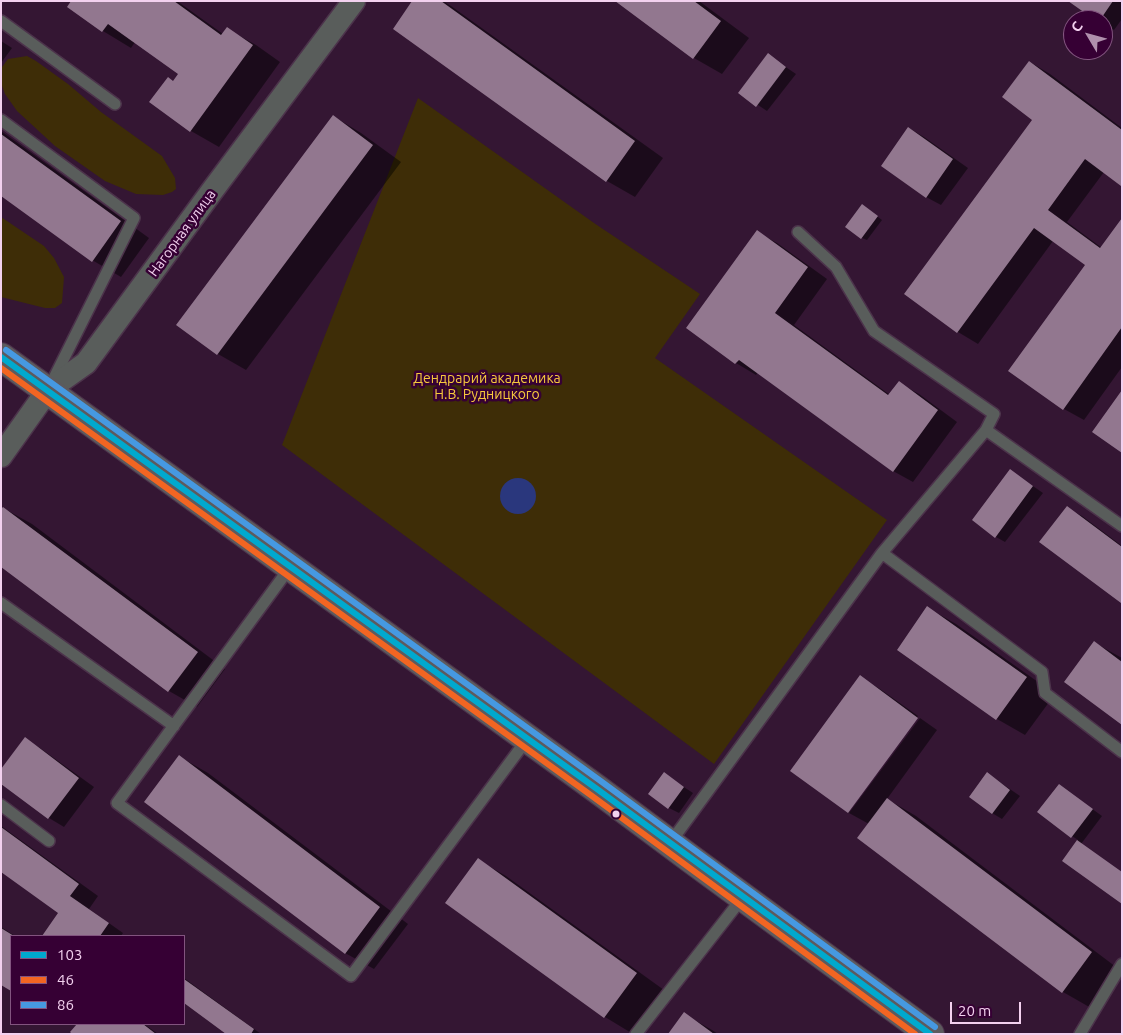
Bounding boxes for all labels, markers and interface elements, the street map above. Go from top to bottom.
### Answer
north arrow [1063,10,1113,60]
text: С [1068,18,1086,35]
street label: Нагорная улица [145,186,219,280]
park label: Дендрарий академика Н.В. Рудницкого [413,370,561,402]
unlabelled marker [611,809,621,819]
legend [10,935,185,1025]
text: 103 [57,946,82,963]
text: 46 [57,971,74,988]
scale bar [953,992,1024,1024]
text: 86 [57,996,74,1013]
text: 20 m [958,1002,991,1019]

